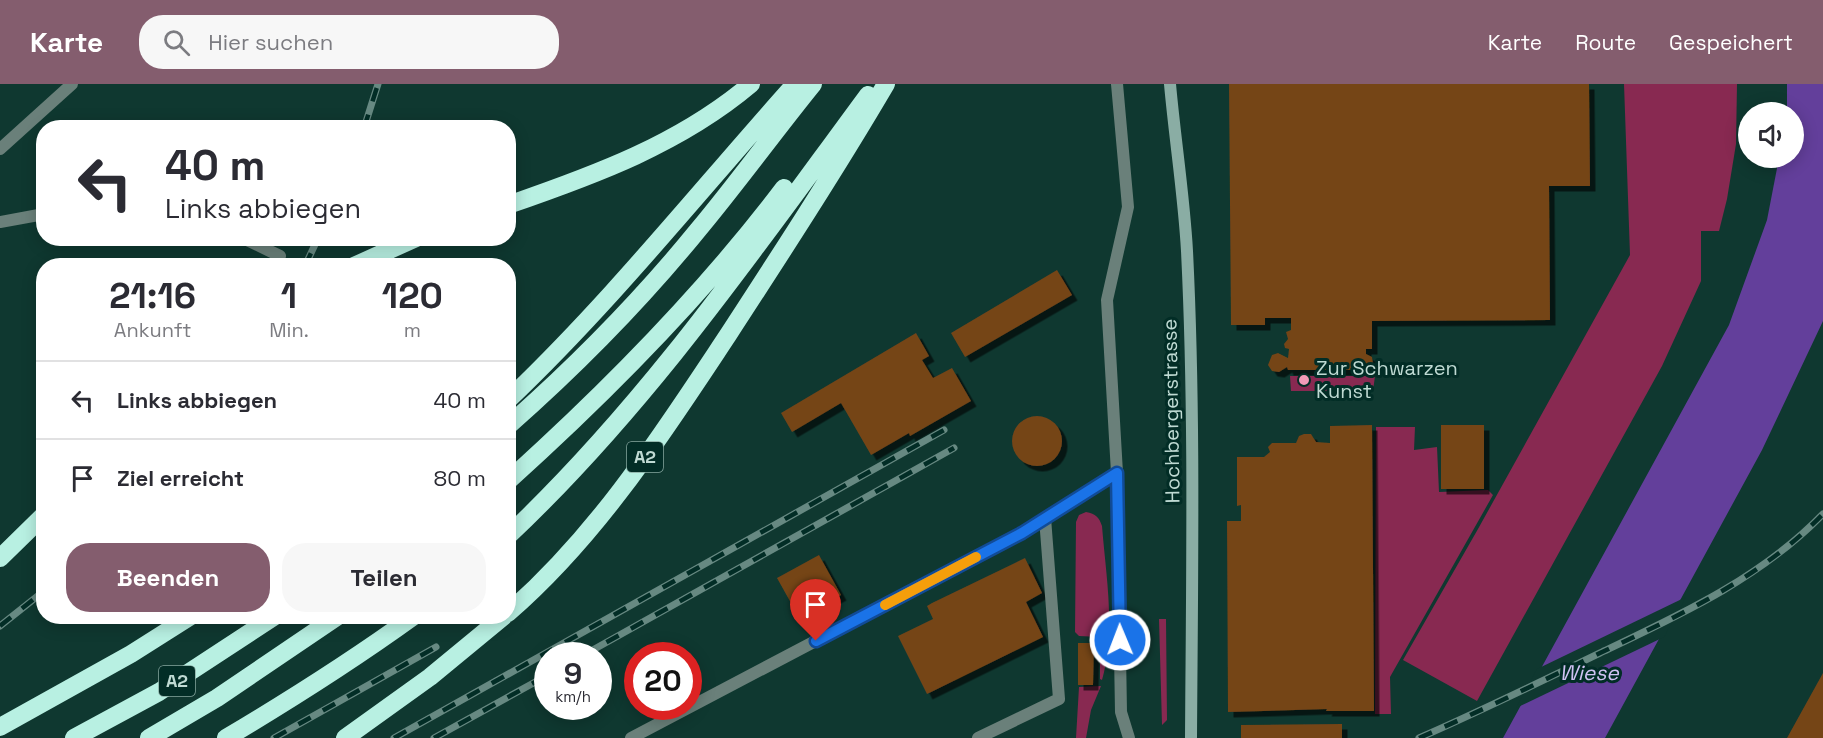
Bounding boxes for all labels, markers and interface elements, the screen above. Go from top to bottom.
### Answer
search box [139,15,559,69]
text: Karte [30,24,103,60]
icon: search [160,26,193,59]
text: Hier suchen [208,28,333,56]
text: Karte [1488,29,1542,56]
text: Route [1575,29,1636,56]
text: Gespeichert [1669,29,1793,56]
map controls [1738,102,1804,168]
button: sound [1738,102,1804,168]
text: 40 m [165,139,265,192]
icon: left [66,144,144,222]
text: Links abbiegen [165,191,361,226]
text: 21:16 [109,273,196,319]
text: 1 [281,273,297,319]
text: 120 [382,273,443,319]
text: Ankunft [114,317,191,343]
text: Min. [269,317,309,343]
text: m [404,317,421,343]
street label: Hochbergerstrasse [1156,318,1186,504]
place label: Zur Schwarzen Kunst [1316,355,1458,404]
marker: Zur Schwarzen Kunst [1297,373,1311,387]
icon: left [66,384,99,417]
text: Links abbiegen [117,386,277,414]
text: 40 m [434,386,486,414]
road number: A2 [627,442,663,472]
icon: arrive [66,462,99,495]
text: Ziel erreicht [117,464,244,492]
text: 80 m [434,464,486,492]
button: Beenden [66,543,270,612]
button: Teilen [282,543,486,612]
pin [790,579,841,641]
icon: arrive [799,588,832,621]
position arrow [1088,608,1152,672]
speed limit sign: 20 [624,642,702,720]
text: 9 [564,654,582,693]
water label: Wiese [1559,659,1620,686]
road number: A2 [159,666,195,696]
text: km/h [555,687,591,706]

